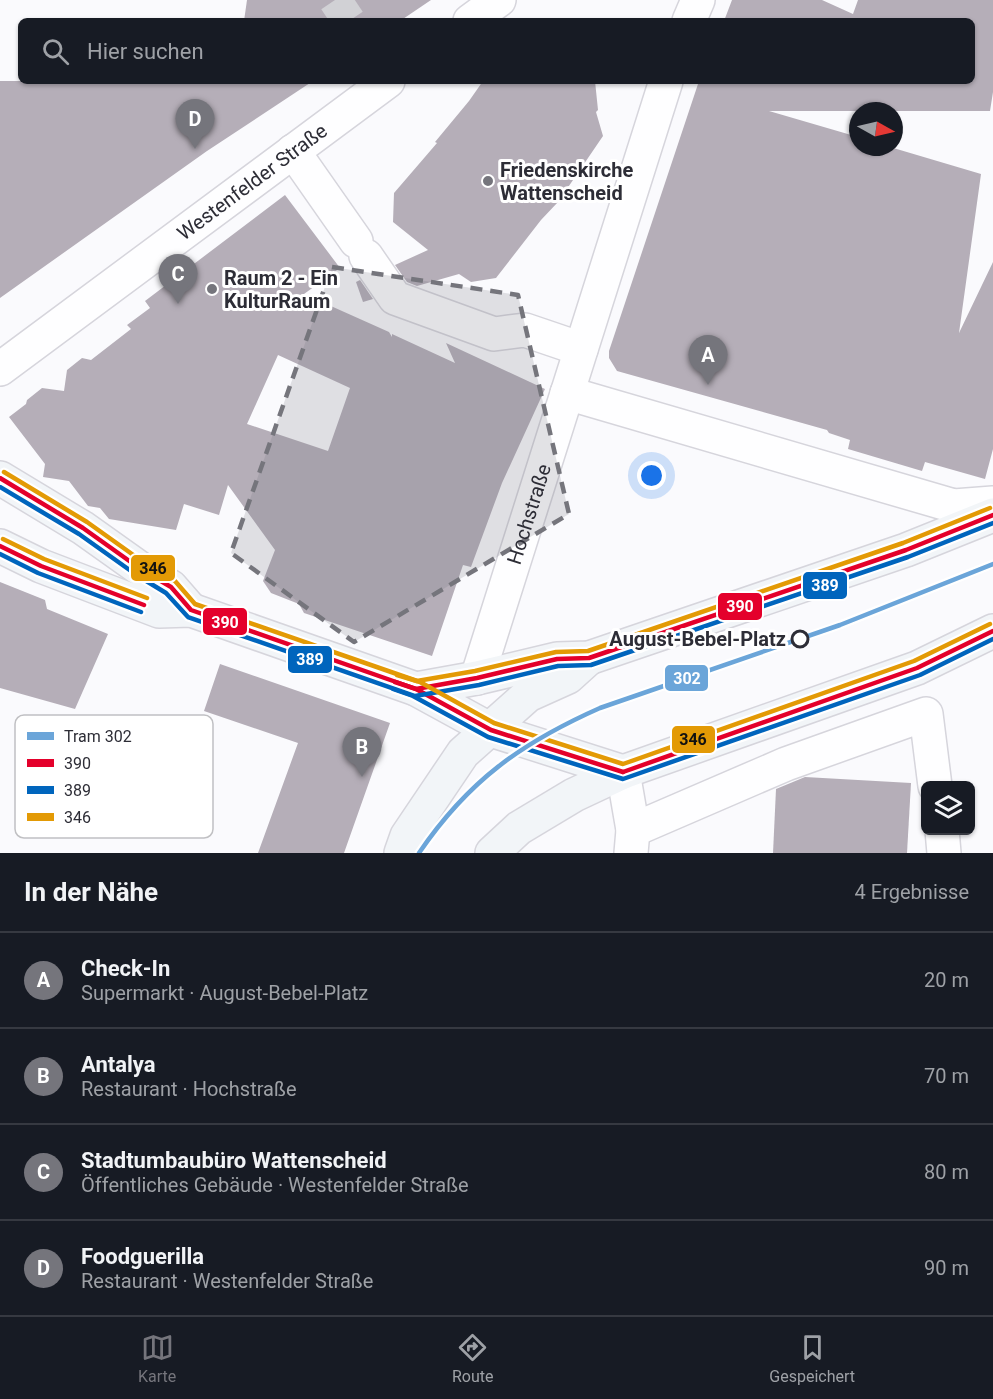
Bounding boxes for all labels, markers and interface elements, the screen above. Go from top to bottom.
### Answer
search box [18,18,975,84]
icon: search [39,35,72,68]
text: Hier suchen [87,39,204,64]
pin: D [176,100,214,149]
north arrow [849,102,903,156]
street label: Westenfelder Straße [172,118,332,245]
place label: Friedenskirche Wattenscheid [500,158,633,205]
marker: Friedenskirche Wattenscheid [481,174,495,188]
pin: C [158,254,198,304]
place label: Raum 2 - Ein KulturRaum [224,266,338,313]
marker: Raum 2 - Ein KulturRaum [205,282,219,296]
pin: A [688,336,728,385]
street label: Hochstraße [502,461,556,567]
your location [637,461,666,490]
line badge: 346 [130,554,176,582]
text: 346 [139,559,167,578]
line badge: 389 [802,571,848,600]
text: 389 [811,576,839,595]
line badge: 390 [717,592,763,621]
text: 390 [726,597,754,616]
line badge: 390 [202,607,248,636]
text: 390 [211,613,239,632]
place label: August-Bebel-Platz [609,627,786,651]
marker: August-Bebel-Platz [791,630,809,648]
line badge: 389 [287,645,333,674]
text: 389 [296,650,324,669]
line badge: 302 [664,664,709,692]
text: 302 [673,669,701,688]
legend [15,715,213,838]
line badge: 346 [671,725,716,754]
text: Tram 302 [64,727,132,746]
pin: B [342,728,382,777]
text: 346 [679,730,707,749]
text: 390 [64,754,91,773]
text: 389 [64,781,91,800]
map controls [921,781,975,835]
button: layers [921,781,975,835]
text: 346 [64,808,91,827]
text: In der Nähe [24,877,158,907]
text: 4 Ergebnisse [855,880,969,904]
text: Check-In [81,956,170,981]
text: A [37,968,50,992]
text: 20 m [924,968,969,992]
text: Supermarkt · August-Bebel-Platz [81,981,368,1005]
text: Antalya [81,1052,156,1077]
text: B [37,1064,50,1088]
text: 70 m [924,1064,969,1088]
text: Restaurant · Hochstraße [81,1077,297,1101]
text: Stadtumbaubüro Wattenscheid [81,1148,387,1173]
text: C [37,1160,50,1184]
text: 80 m [924,1160,969,1184]
text: Öffentliches Gebäude · Westenfelder Straße [81,1173,469,1197]
text: Foodguerilla [81,1244,204,1269]
text: D [37,1256,50,1280]
text: 90 m [924,1256,969,1280]
text: Restaurant · Westenfelder Straße [81,1269,373,1293]
tab: Karte [138,1331,176,1386]
tab: Route [452,1331,494,1386]
tab: Gespeichert [769,1331,855,1386]

